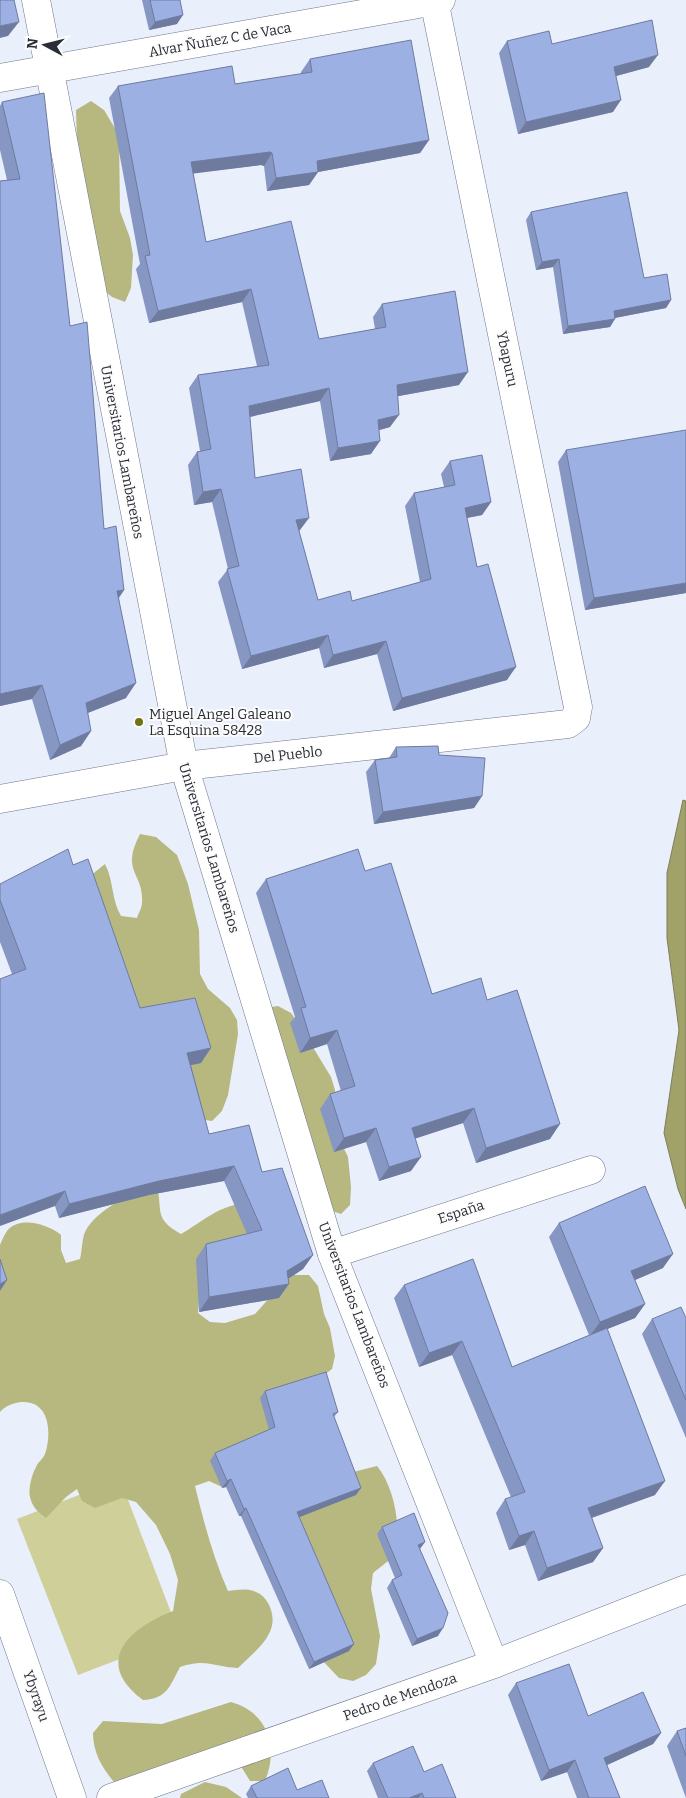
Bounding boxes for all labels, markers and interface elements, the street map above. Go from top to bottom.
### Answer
street label: Alvar Ñuñez C de Vaca [147,19,293,61]
north arrow [20,20,70,70]
text: N [23,37,42,50]
street label: Ybapuru [493,330,521,389]
street label: Universitarios Lambareños [97,364,147,540]
place label: Miguel Angel Galeano La Esquina 58428 [149,706,291,739]
marker: Miguel Angel Galeano La Esquina 58428 [133,716,145,728]
street label: Del Pueblo [253,743,323,767]
street label: Universitarios Lambareños [175,761,243,935]
street label: España [436,1196,487,1227]
street label: Universitarios Lambareños [314,1219,394,1391]
street label: Ybyrayu [19,1668,53,1724]
street label: Pedro de Mendoza [341,1669,459,1724]

